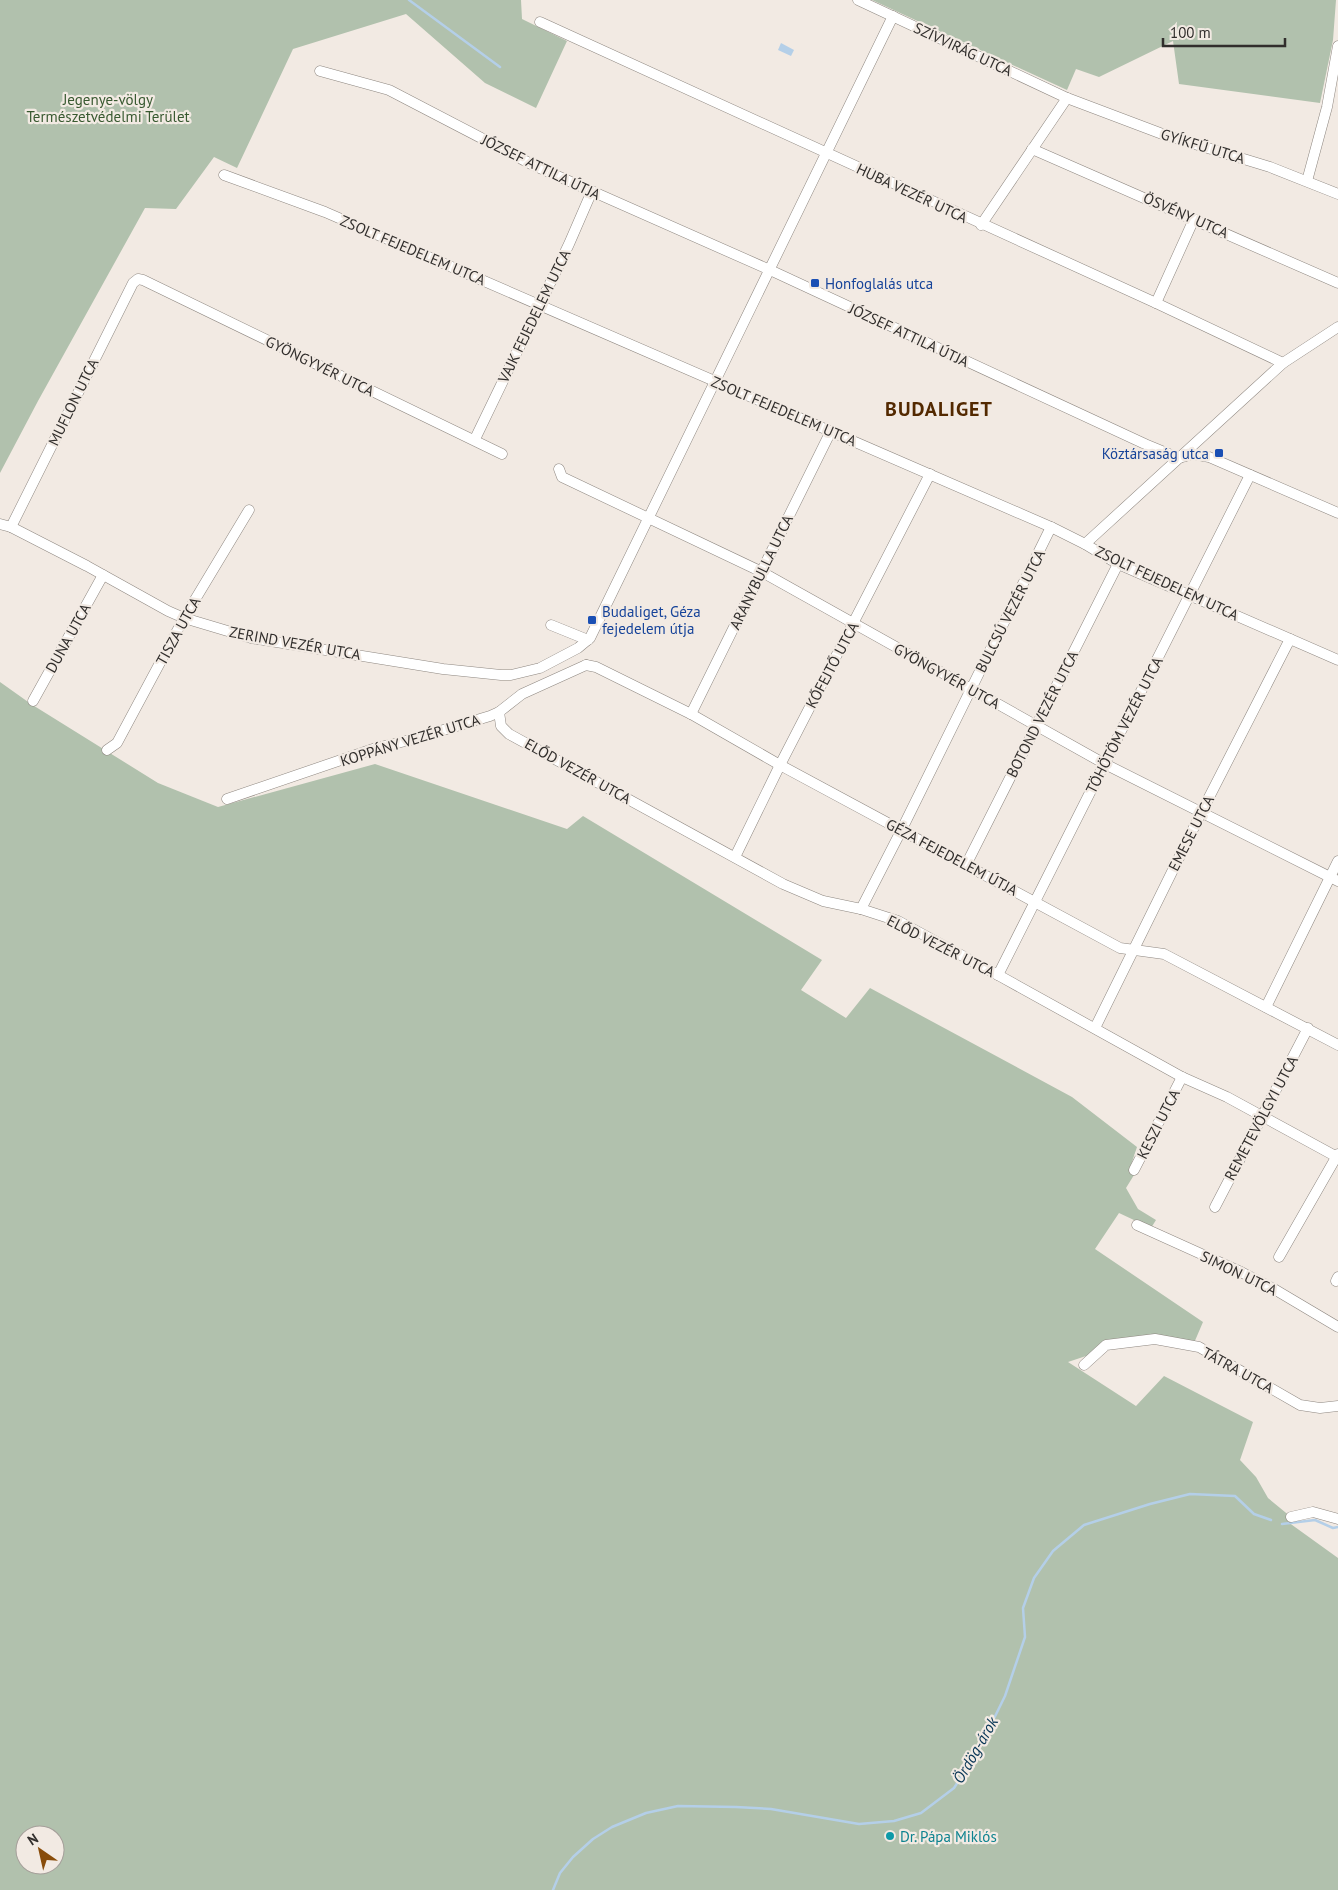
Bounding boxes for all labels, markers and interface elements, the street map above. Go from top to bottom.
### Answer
scale bar [1163,15,1286,47]
street label: SZÍVVIRÁG UTCA [911,18,1015,80]
text: 100 m [1170,23,1211,42]
park label: Jegenye-völgy Természetvédelmi Terület [26,90,190,126]
street label: GYÍKFŰ UTCA [1159,124,1248,168]
street label: JÓZSEF ATTILA ÚTJA [477,130,604,204]
street label: HUBA VEZÉR UTCA [853,159,971,227]
street label: ÖSVÉNY UTCA [1140,188,1232,242]
street label: ZSOLT FEJEDELEM UTCA [337,211,489,289]
street label: VAJK FEJEDELEM UTCA [493,246,575,387]
place label: Honfoglalás utca [825,274,933,293]
marker: Honfoglalás utca [809,277,821,289]
street label: JÓZSEF ATTILA ÚTJA [845,298,972,371]
street label: GYÖNGYVÉR UTCA [263,331,378,401]
street label: MUFLON UTCA [44,355,102,449]
street label: ZSOLT FEJEDELEM UTCA [708,372,860,450]
district label: BUDALIGET [885,396,993,422]
place label: Köztársaság utca [1102,444,1209,463]
marker: Köztársaság utca [1213,447,1225,459]
street label: ARANYBULLA UTCA [725,511,797,632]
street label: ZSOLT FEJEDELEM UTCA [1092,541,1242,625]
street label: BULCSÚ VEZÉR UTCA [971,546,1049,676]
street label: TISZA UTCA [152,593,205,668]
street label: DUNA UTCA [41,600,95,676]
place label: Budaliget, Géza fejedelem útja [602,602,701,638]
marker: Budaliget, Géza fejedelem útja [586,614,598,626]
street label: KŐFEJTŐ UTCA [801,618,863,711]
street label: ZERIND VEZÉR UTCA [228,622,362,664]
street label: GYÖNGYVÉR UTCA [891,639,1004,713]
street label: BOTOND VEZÉR UTCA [1002,647,1082,781]
street label: TÖHÖTÖM VEZÉR UTCA [1081,653,1167,796]
street label: KOPPÁNY VEZÉR UTCA [338,710,482,770]
street label: ELŐD VEZÉR UTCA [522,734,635,808]
street label: EMESE UTCA [1164,792,1218,874]
street label: GÉZA FEJEDELEM ÚTJA [883,814,1021,900]
street label: ELŐD VEZÉR UTCA [884,911,998,981]
street label: REMETEVÖLGYI UTCA [1220,1052,1302,1184]
street label: KESZI UTCA [1132,1086,1184,1162]
street label: SIMON UTCA [1198,1246,1281,1300]
street label: TÁTRA UTCA [1199,1343,1277,1397]
water label: Ördög-árok [948,1712,1002,1787]
north arrow [15,1825,65,1875]
place label: Dr. Pápa Miklós [900,1827,997,1846]
text: N [24,1829,42,1849]
marker: Dr. Pápa Miklós [884,1830,896,1842]

